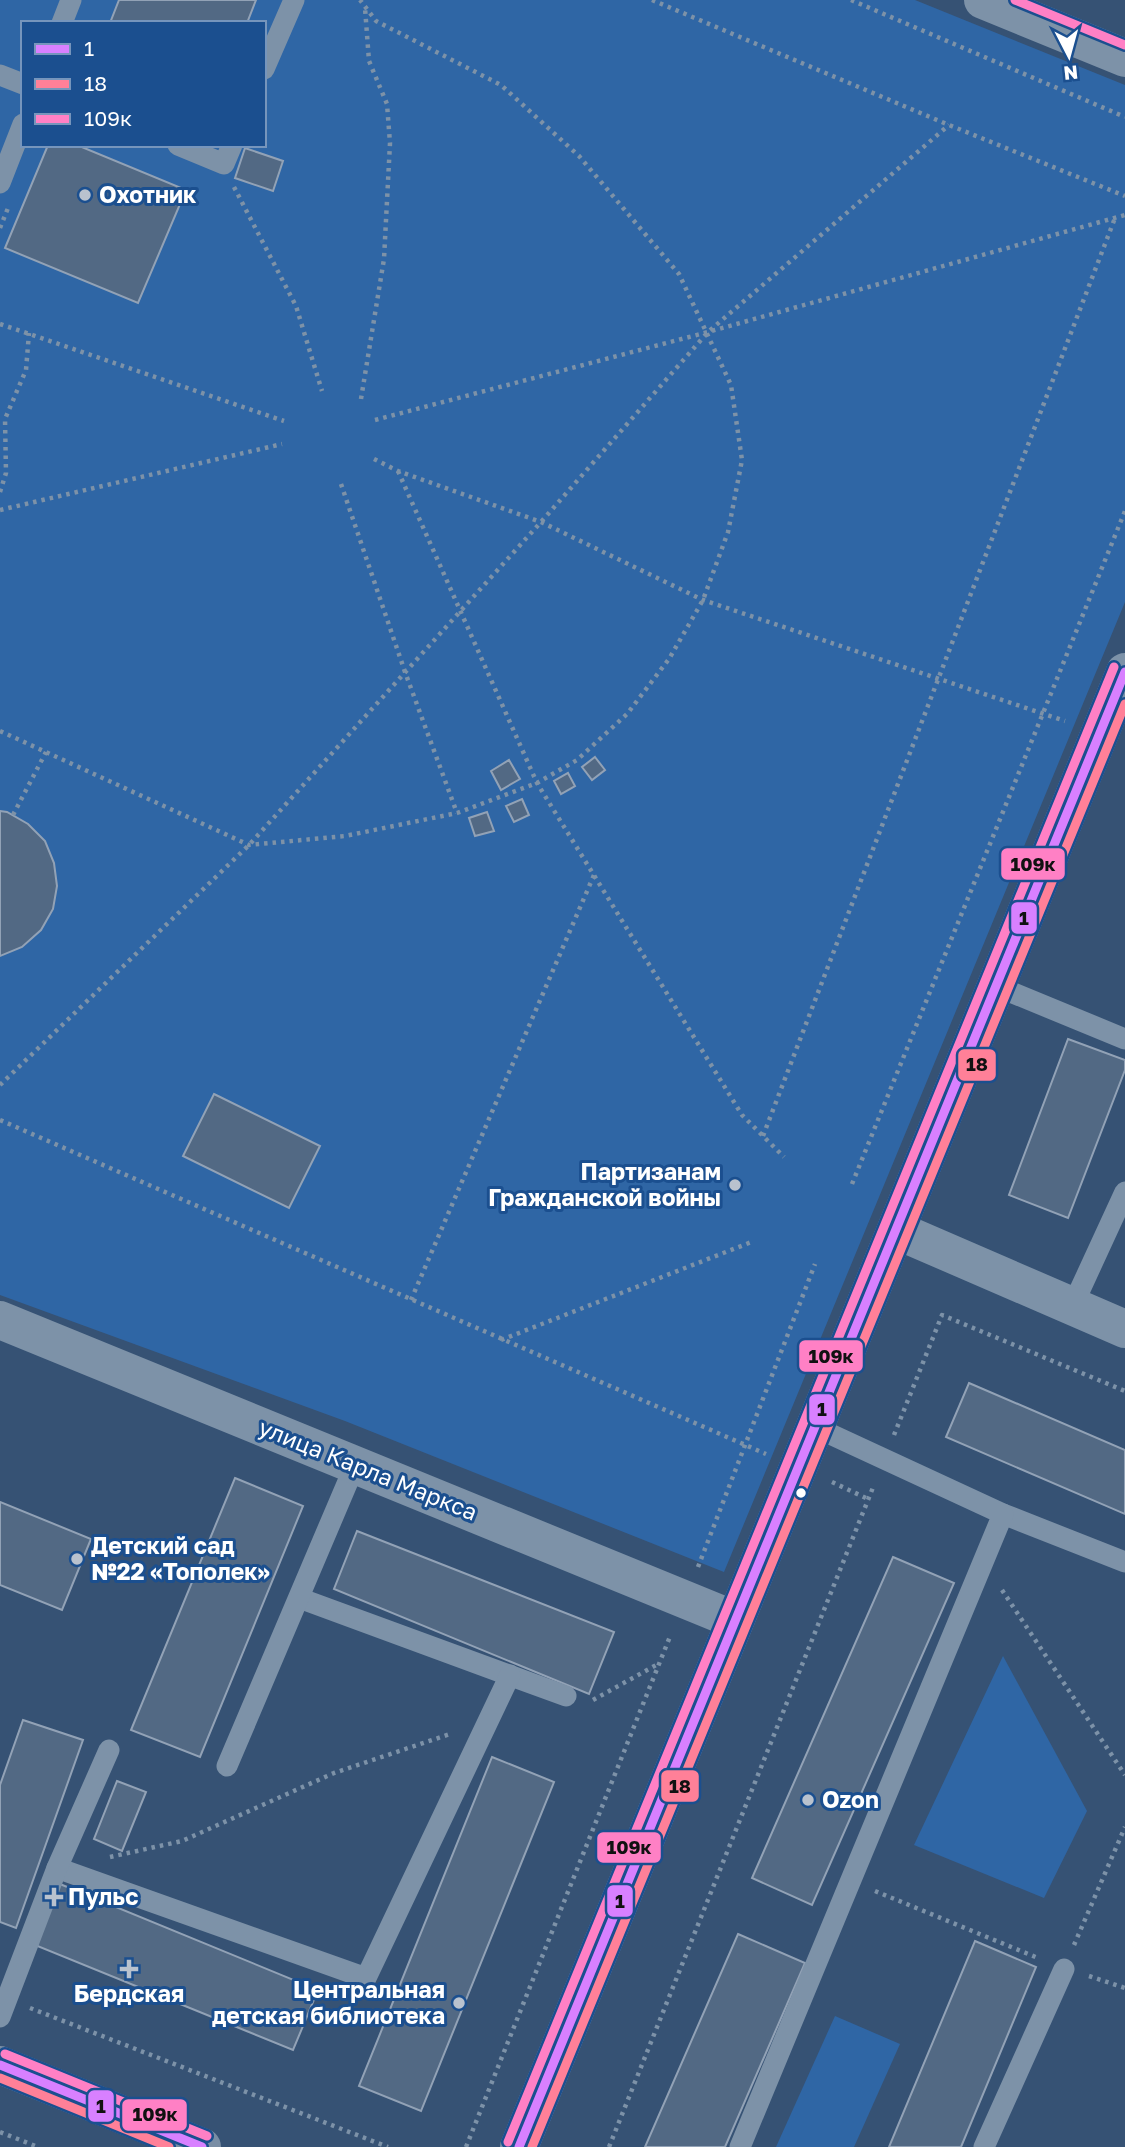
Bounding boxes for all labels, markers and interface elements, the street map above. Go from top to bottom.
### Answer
legend [21,21,266,147]
north arrow [1034,21,1104,91]
text: 1 [84,35,94,61]
text: N [1062,61,1079,86]
text: 18 [84,70,107,96]
text: 109к [84,105,132,131]
place label: Охотник [99,180,197,208]
marker: Охотник [77,187,93,203]
line badge: 109к [1000,847,1066,881]
text: 109к [1010,852,1056,875]
line badge: 1 [1010,901,1038,935]
text: 1 [1019,906,1029,929]
line badge: 18 [957,1048,997,1082]
text: 18 [966,1052,988,1075]
place label: Партизанам Гражданской войны [488,1157,721,1211]
marker: Партизанам Гражданской войны [727,1177,743,1193]
line badge: 109к [798,1339,864,1373]
text: 109к [808,1344,854,1367]
line badge: 1 [808,1393,836,1426]
text: 1 [817,1397,827,1420]
street label: улица Карла Маркса [255,1412,482,1526]
unlabelled marker [794,1486,808,1500]
place label: Детский сад №22 «Тополек» [91,1531,270,1585]
marker: Детский сад №22 «Тополек» [69,1551,85,1567]
line badge: 18 [660,1769,700,1803]
text: 18 [669,1774,691,1797]
place label: Ozon [822,1785,879,1813]
marker: Ozon [800,1792,816,1808]
line badge: 109к [596,1831,662,1864]
text: 109к [606,1835,652,1858]
place label: Пульс [68,1882,138,1910]
line badge: 1 [606,1884,634,1918]
marker: Пульс [46,1889,62,1905]
text: 1 [615,1889,625,1912]
marker: Бердская [121,1961,137,1977]
place label: Центральная детская библиотека [212,1975,445,2029]
place label: Бердская [74,1979,184,2007]
marker: Центральная детская библиотека [451,1995,467,2011]
line badge: 1 [87,2089,115,2123]
text: 1 [96,2094,106,2117]
line badge: 109к [121,2098,188,2132]
text: 109к [132,2102,178,2125]

